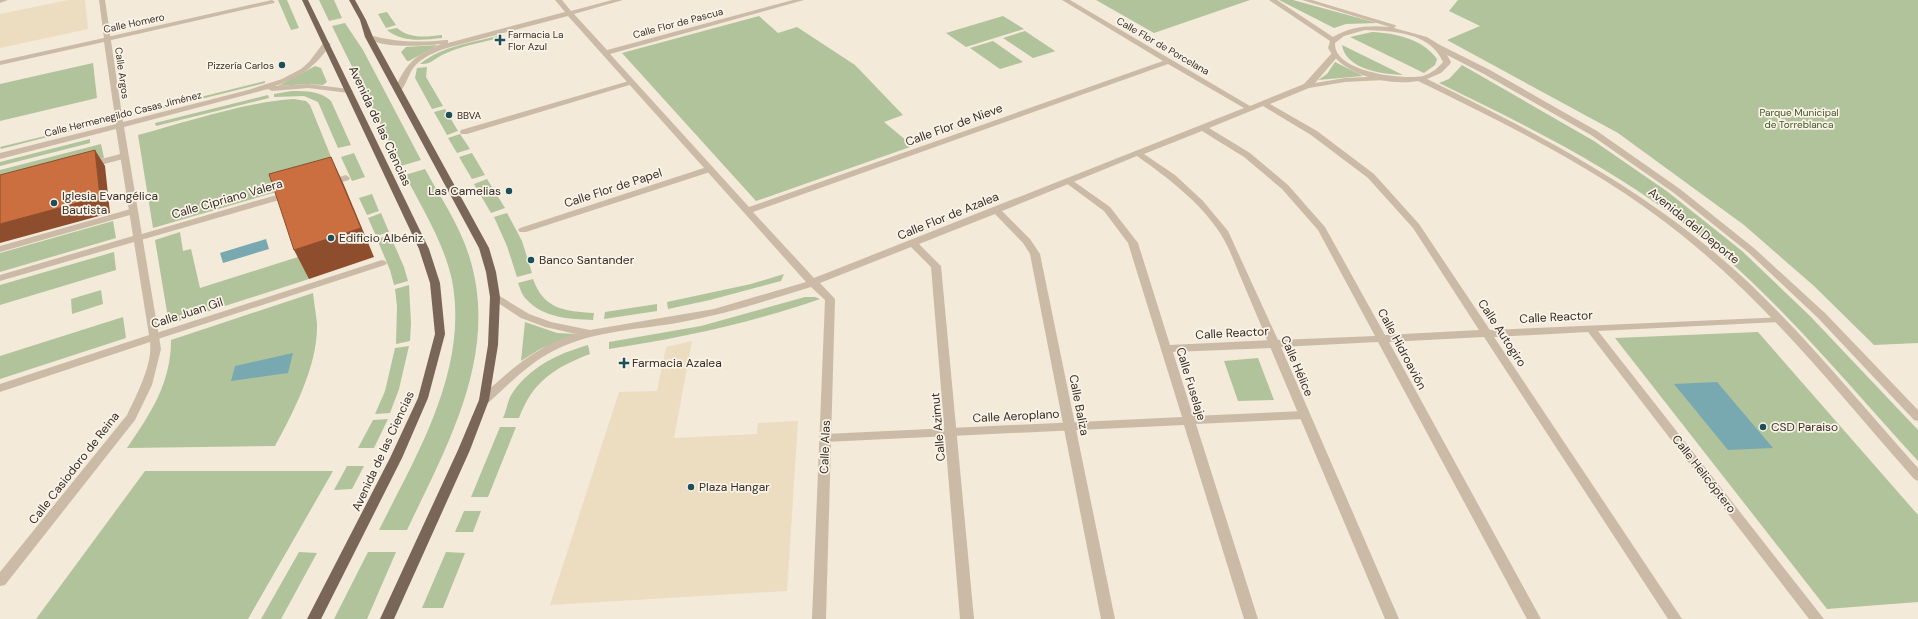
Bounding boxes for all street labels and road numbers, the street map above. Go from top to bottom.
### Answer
street label: Calle Flor de Pascua [631,5,725,41]
street label: Calle Homero [102,10,166,36]
street label: Calle Flor de Porcelana [1114,14,1212,78]
street label: Calle Argos [112,46,132,100]
street label: Avenida de las Ciencias [345,63,415,189]
street label: Calle Hermenegildo Casas Jiménez [43,88,203,140]
street label: Calle Flor de Nieve [903,100,1005,150]
street label: Calle Flor de Papel [562,165,664,211]
street label: Calle Cipriano Valera [170,175,284,223]
street label: Avenida del Deporte [1645,184,1743,268]
street label: Calle Flor de Azalea [895,188,1001,244]
street label: Calle Juan Gil [149,294,225,332]
street label: Calle Autogiro [1474,296,1530,370]
street label: Calle Hidroavión [1374,306,1430,393]
street label: Calle Reactor [1519,307,1594,327]
street label: Calle Reactor [1195,323,1270,343]
street label: Calle Hélice [1277,333,1317,399]
street label: Calle Fuselaje [1172,346,1210,423]
street label: Calle Baliza [1065,373,1093,437]
street label: Avenida de las Ciencias [348,388,418,514]
street label: Calle Azimut [927,392,949,462]
street label: Calle Aeroplano [972,406,1060,426]
street label: Calle Casiodoro de Reina [25,409,123,527]
street label: Calle Alas [816,420,834,474]
street label: Calle Helicóptero [1668,432,1740,516]

